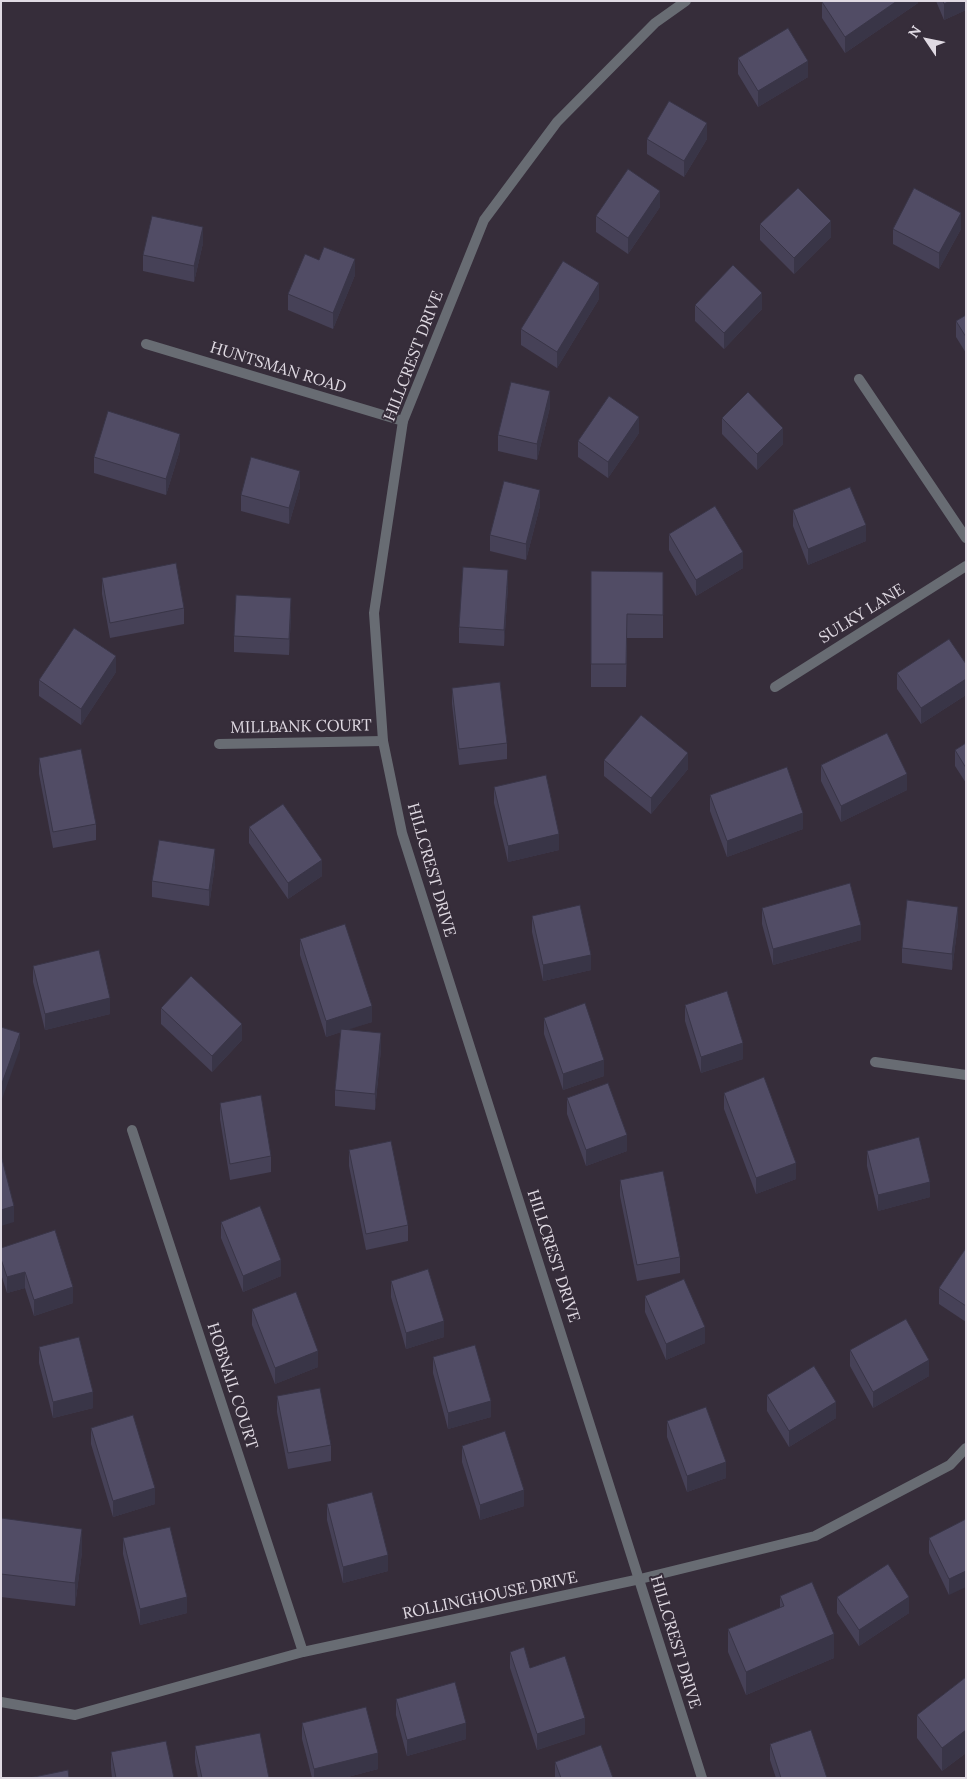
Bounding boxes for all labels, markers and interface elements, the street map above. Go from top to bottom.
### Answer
north arrow [902,15,952,65]
text: N [904,22,925,41]
street label: HILLCREST DRIVE [380,288,448,424]
street label: HUNTSMAN ROAD [207,338,349,398]
street label: SULKY LANE [816,580,908,648]
street label: MILLBANK COURT [230,716,372,738]
street label: HILLCREST DRIVE [403,801,459,939]
street label: HILLCREST DRIVE [523,1187,583,1325]
street label: HOBNAIL COURT [202,1320,262,1452]
street label: ROLLINGHOUSE DRIVE [401,1568,579,1624]
street label: HILLCREST DRIVE [646,1573,704,1711]

